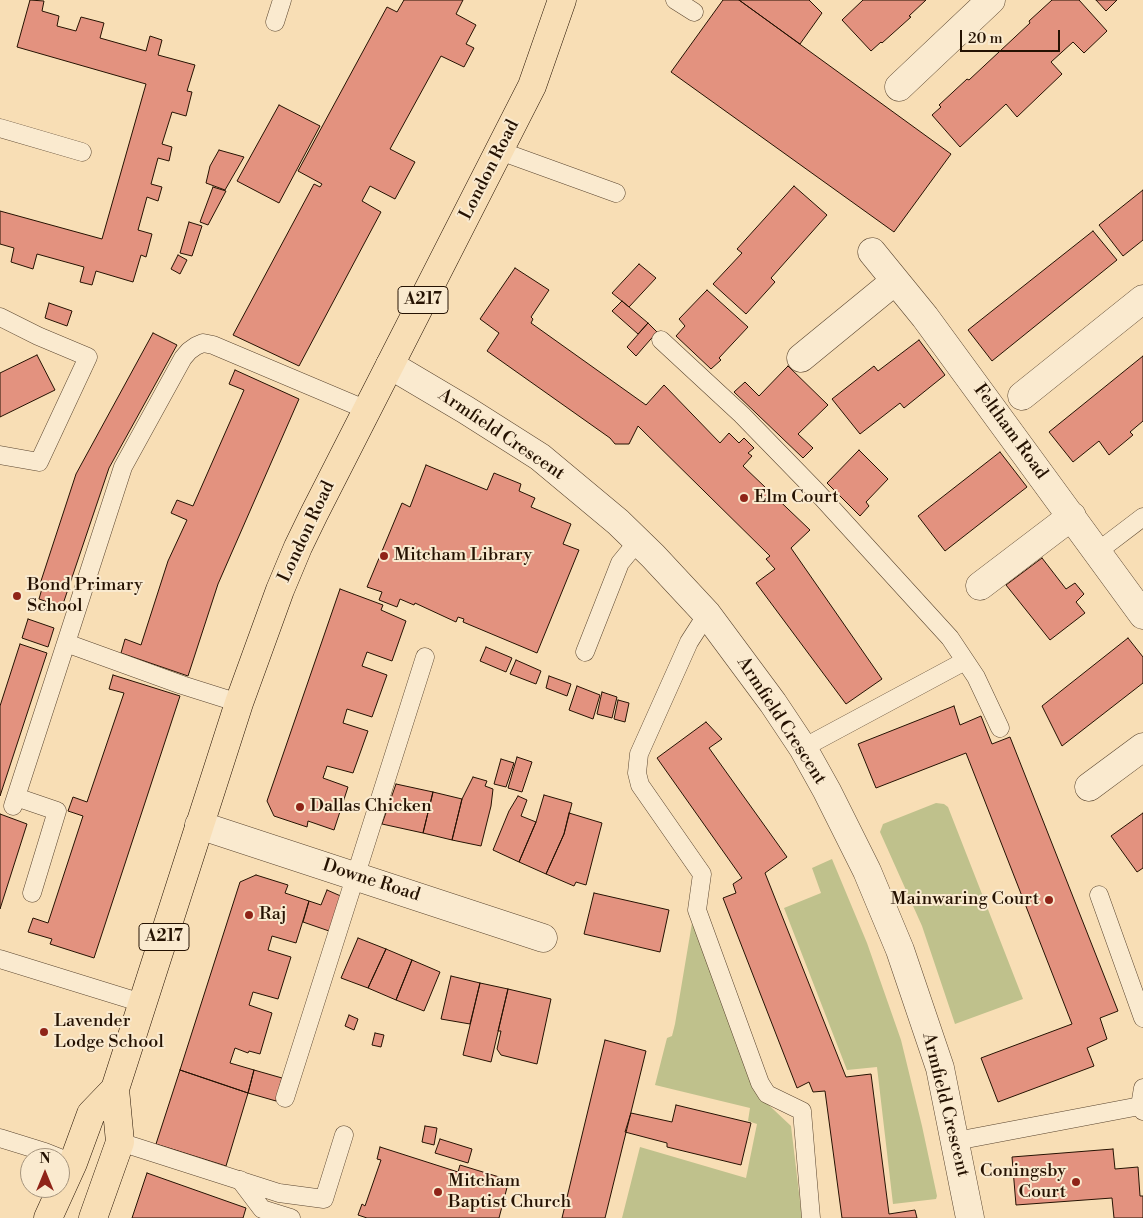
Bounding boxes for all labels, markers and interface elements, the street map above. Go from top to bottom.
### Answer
scale bar [963,20,1063,52]
text: 20 m [968,29,1003,48]
street label: London Road [456,116,524,224]
road number: A217 [398,286,448,314]
street label: Feltham Road [968,380,1052,484]
street label: Armfield Crescent [434,385,568,485]
street label: London Road [274,478,340,586]
place label: Elm Court [754,487,839,509]
marker: Elm Court [738,492,750,504]
place label: Mitcham Library [394,545,532,567]
marker: Mitcham Library [378,550,390,562]
place label: Bond Primary School [27,575,143,618]
marker: Bond Primary School [11,590,23,602]
street label: Armfield Crescent [732,653,830,789]
place label: Dallas Chicken [310,796,432,818]
marker: Dallas Chicken [294,801,306,813]
street label: Downe Road [319,855,423,907]
place label: Mainwaring Court [890,889,1039,911]
marker: Mainwaring Court [1043,894,1055,906]
place label: Raj [259,904,287,926]
marker: Raj [243,909,255,921]
road number: A217 [139,924,189,950]
place label: Lavender Lodge School [54,1011,164,1054]
marker: Lavender Lodge School [38,1026,50,1038]
street label: Armfield Crescent [917,1031,973,1179]
north arrow [20,1148,70,1198]
text: N [39,1150,51,1168]
place label: Coningsby Court [980,1161,1066,1204]
place label: Mitcham Baptist Church [448,1171,571,1214]
marker: Coningsby Court [1070,1176,1082,1188]
marker: Mitcham Baptist Church [432,1186,444,1198]

